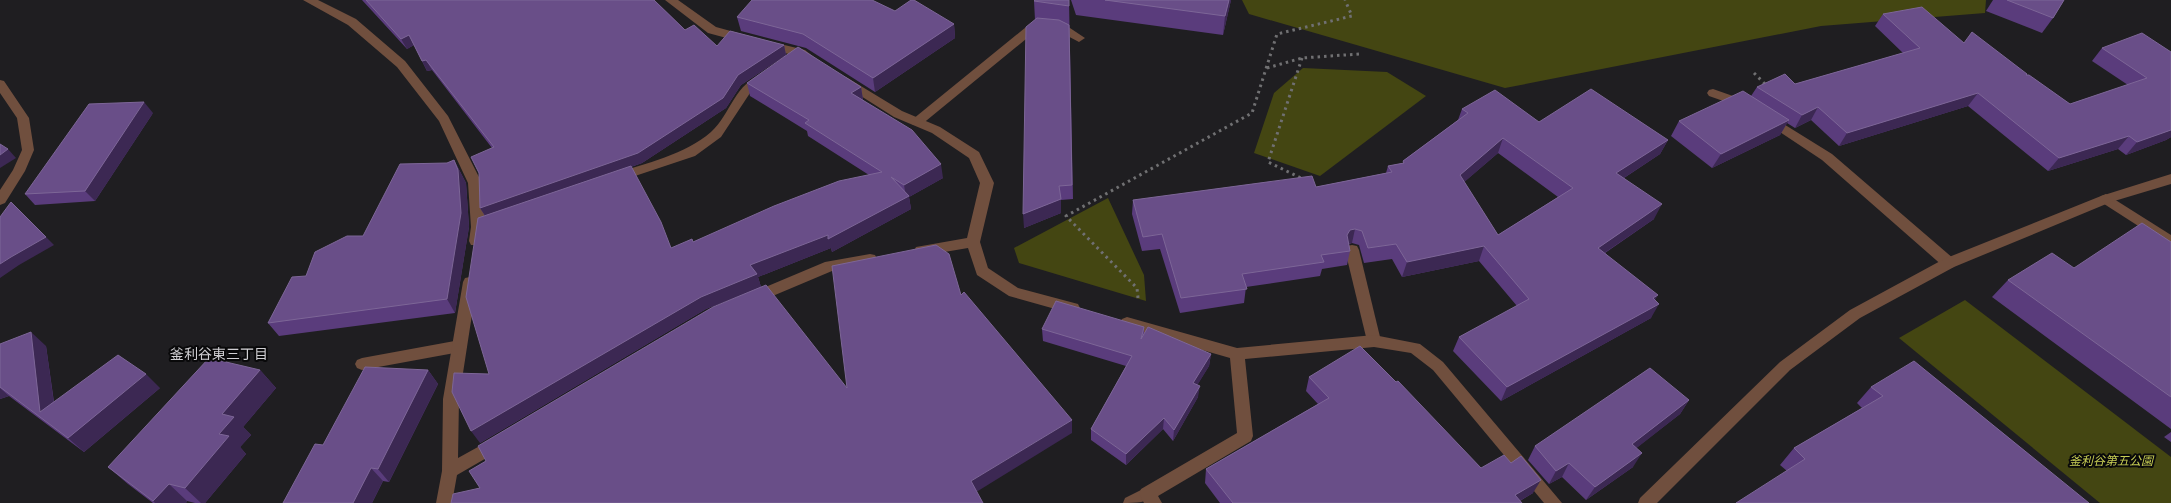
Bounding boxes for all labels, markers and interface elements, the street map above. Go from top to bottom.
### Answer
district label: 釜利谷東三丁目 [170,346,268,363]
park label: 釜利谷第五公園 [2069,454,2155,468]

